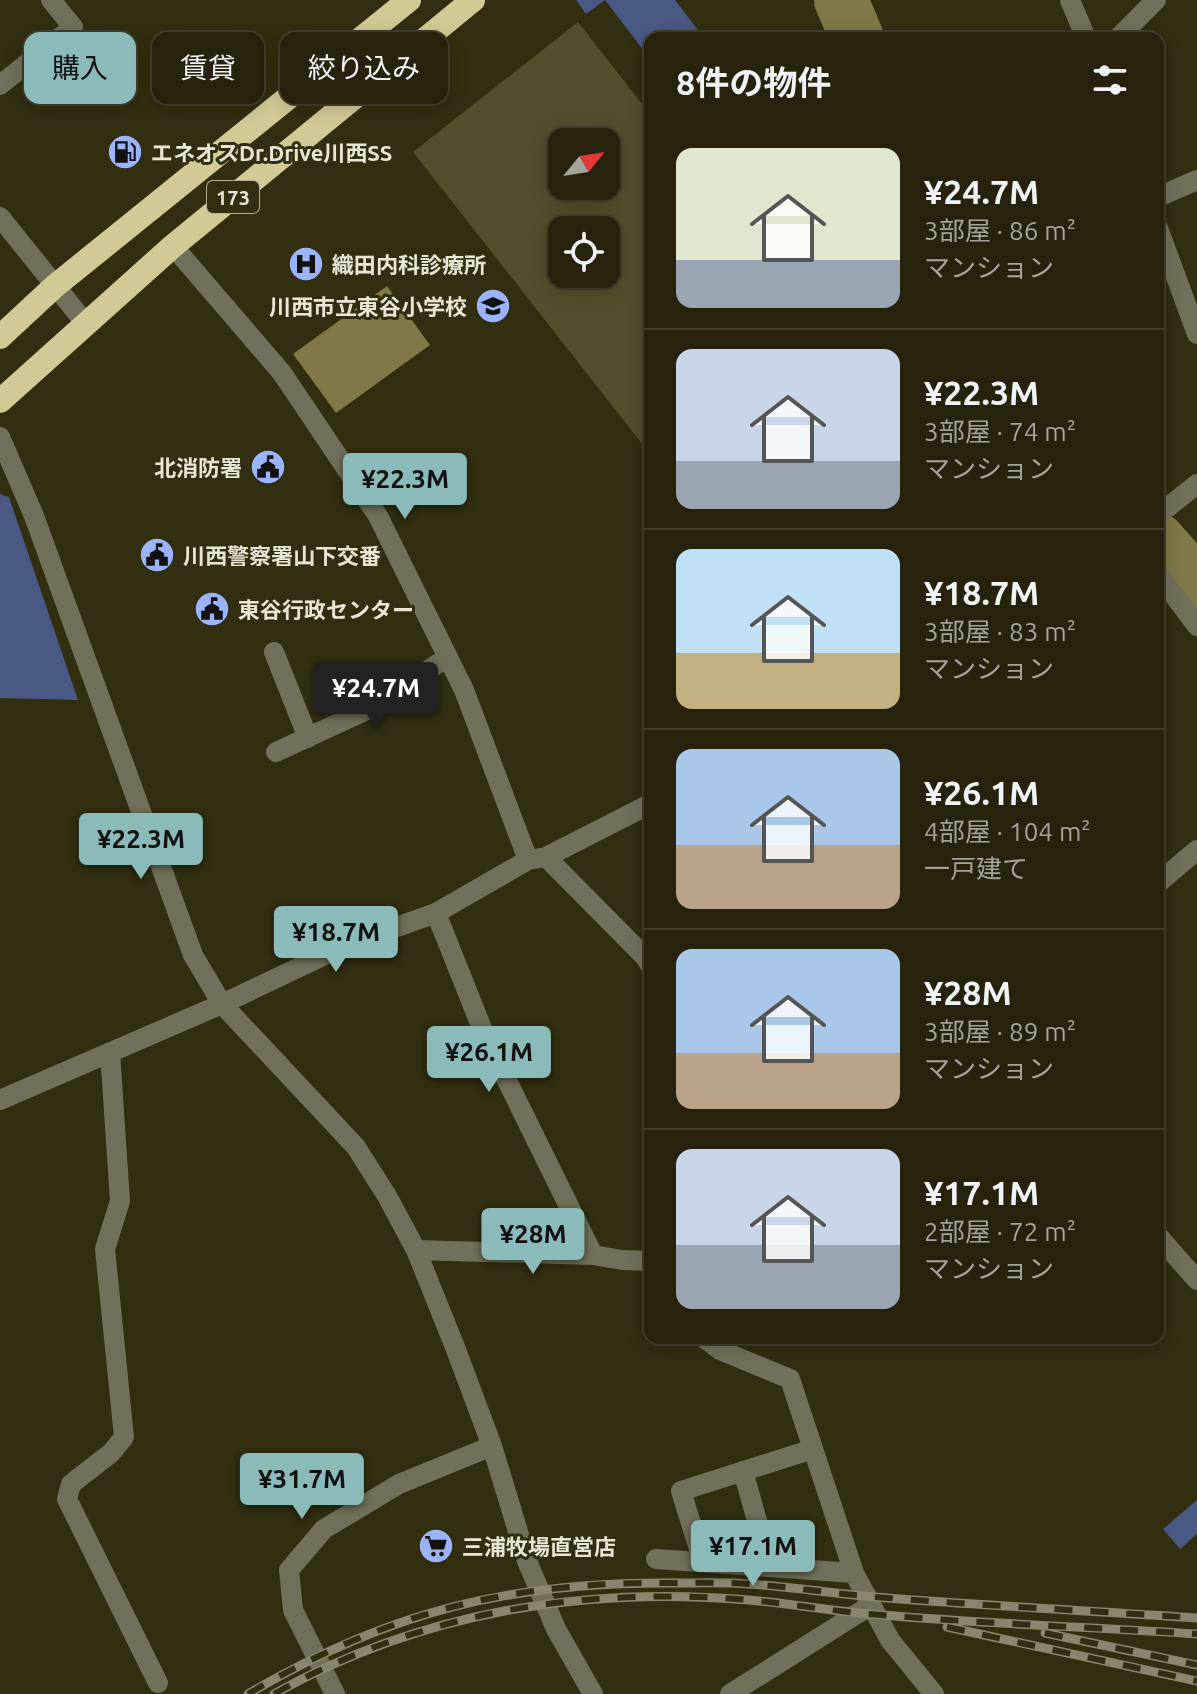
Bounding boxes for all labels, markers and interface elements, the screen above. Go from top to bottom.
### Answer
chip: 購入 [24,32,136,104]
chip: 賃貸 [152,32,264,104]
chip: 絞り込み [280,32,448,104]
icon: filters [1088,58,1132,102]
text: 8件の物件 [676,63,831,101]
north arrow [548,128,620,200]
map controls [548,128,620,288]
fuel station icon: エネオスDr.Drive川西SS [106,133,144,171]
place label: エネオスDr.Drive川西SS [151,140,392,165]
text: ¥24.7M [924,172,1039,210]
icon: home [740,180,836,276]
road number: 173 [207,181,259,213]
button: locate [548,216,620,288]
text: 3部屋 · 86 m² [924,216,1076,245]
hospital icon: 織田内科診療所 [287,245,325,283]
place label: 織田内科診療所 [332,252,486,277]
text: マンション [924,253,1054,282]
school or university icon: 川西市立東谷小学校 [474,287,512,325]
place label: 川西市立東谷小学校 [269,294,467,319]
text: ¥22.3M [924,373,1039,411]
icon: home [740,381,836,477]
text: 3部屋 · 74 m² [924,417,1076,446]
public building icon: 北消防署 [249,448,287,486]
pin: ¥22.3M [340,453,470,521]
text: マンション [924,454,1054,483]
place label: 北消防署 [154,455,242,480]
text: ¥22.3M [361,464,449,493]
public building icon: 川西警察署山下交番 [138,536,176,574]
place label: 川西警察署山下交番 [183,543,381,568]
text: ¥18.7M [924,573,1039,611]
icon: home [740,581,836,677]
public building icon: 東谷行政センター [193,590,231,628]
place label: 東谷行政センター [238,597,414,622]
text: 3部屋 · 83 m² [924,617,1076,646]
text: マンション [924,654,1054,683]
pin: ¥24.7M [311,662,441,730]
text: ¥24.7M [332,673,420,702]
text: ¥26.1M [924,773,1039,811]
icon: home [740,781,836,877]
pin: ¥22.3M [76,813,206,881]
text: 4部屋 · 104 m² [924,817,1091,846]
text: ¥22.3M [97,824,185,853]
text: 一戸建て [924,854,1028,883]
pin: ¥18.7M [271,906,401,974]
text: ¥18.7M [292,917,380,946]
text: ¥28M [924,973,1012,1011]
icon: home [740,981,836,1077]
text: 3部屋 · 89 m² [924,1017,1076,1046]
pin: ¥26.1M [424,1026,554,1094]
text: ¥26.1M [445,1037,533,1066]
text: マンション [924,1054,1054,1083]
text: ¥17.1M [924,1173,1039,1211]
icon: home [740,1181,836,1277]
pin: ¥28M [486,1208,580,1276]
text: 2部屋 · 72 m² [924,1217,1076,1246]
text: ¥28M [499,1219,567,1248]
text: マンション [924,1254,1054,1283]
pin: ¥31.7M [237,1453,367,1521]
text: ¥31.7M [258,1464,346,1493]
pin: ¥17.1M [688,1520,818,1588]
supermarket icon: 三浦牧場直営店 [417,1527,455,1565]
text: ¥17.1M [709,1531,797,1560]
place label: 三浦牧場直営店 [462,1534,616,1559]

